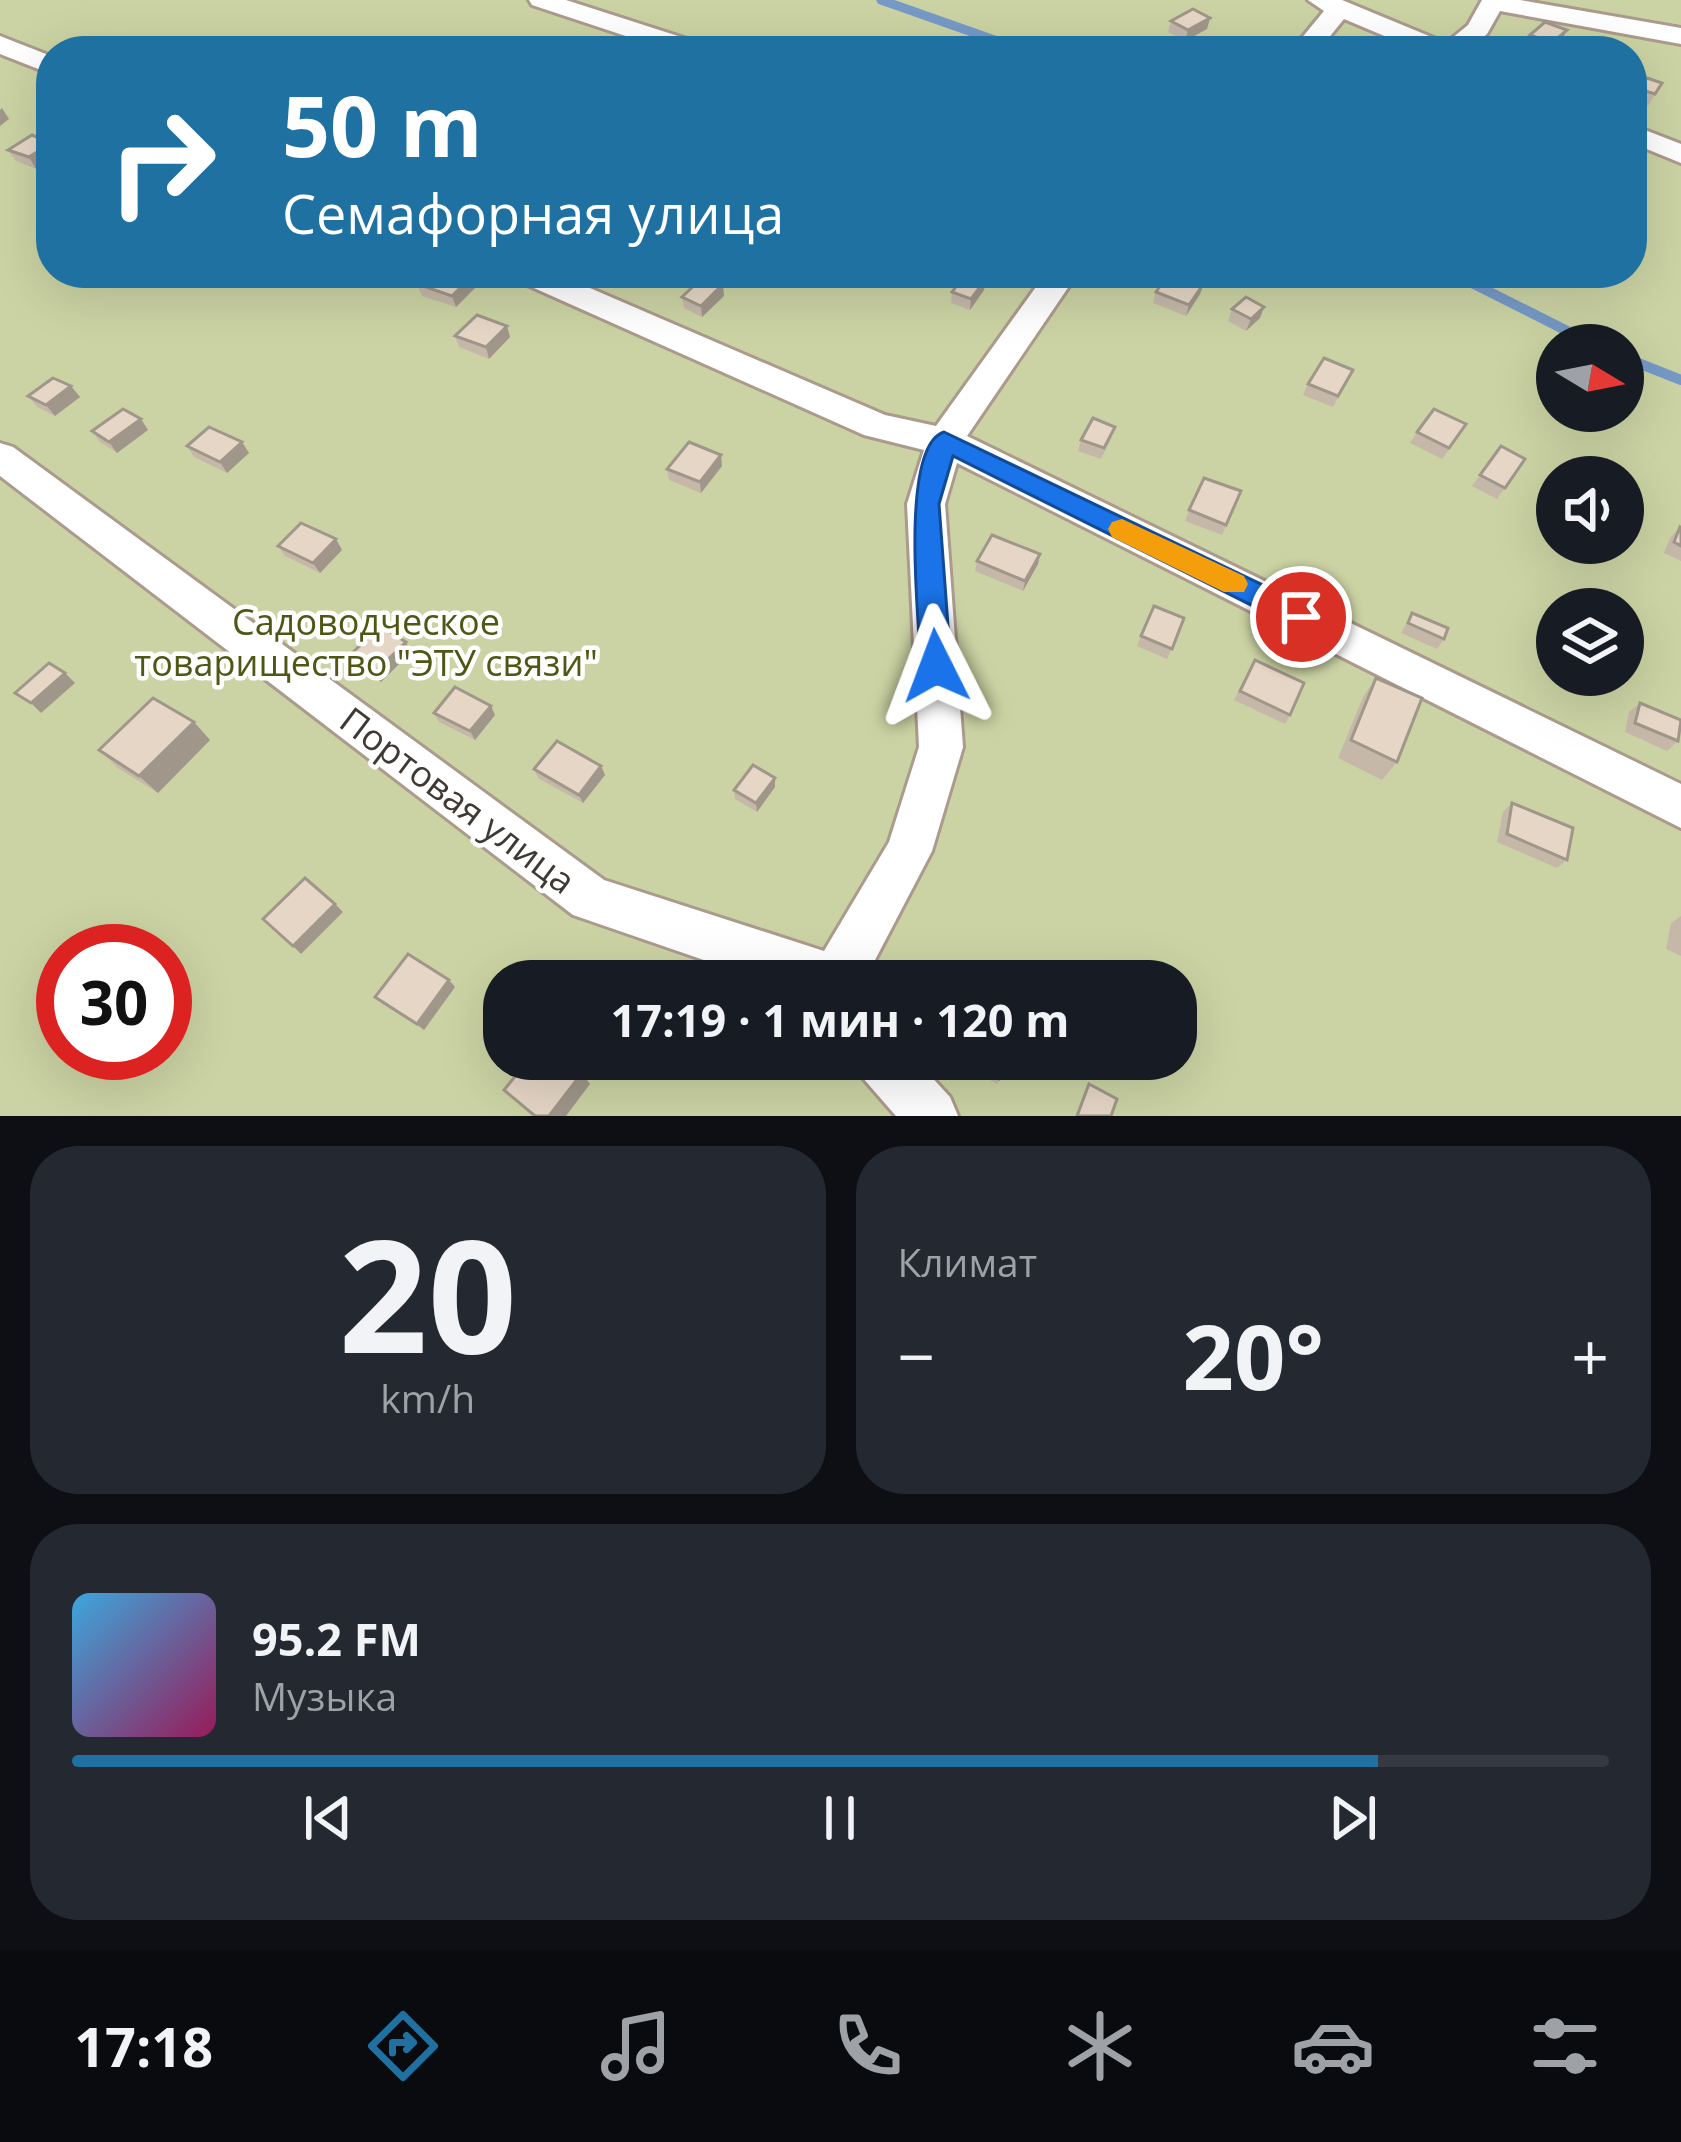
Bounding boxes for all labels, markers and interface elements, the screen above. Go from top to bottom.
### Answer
text: 50 m [282,67,482,182]
icon: right [84,84,240,240]
text: Семафорная улица [282,176,784,250]
north arrow [1536,324,1644,432]
map controls [1536,324,1644,696]
button: sound [1536,456,1644,564]
pin [1250,566,1352,668]
icon: arrive [1268,584,1334,650]
button: layers [1536,588,1644,696]
park label: Садоводческое товарищество "ЭТУ связи" [134,597,598,687]
position arrow [873,603,999,729]
street label: Портовая улица [330,695,586,905]
speed limit sign: 30 [36,924,192,1080]
text: 17:19 · 1 мин · 120 m [611,989,1069,1050]
text: 20 [339,1186,517,1399]
text: Климат [898,1235,1037,1288]
text: 20° [1183,1294,1324,1416]
text: − [898,1310,935,1400]
text: + [1571,1310,1609,1400]
text: km/h [380,1371,475,1424]
text: 95.2 FM [252,1608,421,1669]
text: Музыка [252,1669,397,1722]
icon: previous [295,1785,361,1851]
icon: pause [807,1785,873,1851]
icon: next [1320,1785,1386,1851]
icon: directions [361,2004,445,2088]
icon: music [594,2004,678,2088]
icon: phone [826,2004,910,2088]
icon: climate [1058,2004,1142,2088]
icon: car [1291,2004,1375,2088]
icon: filters [1523,2004,1607,2088]
text: 17:18 [74,2009,213,2083]

